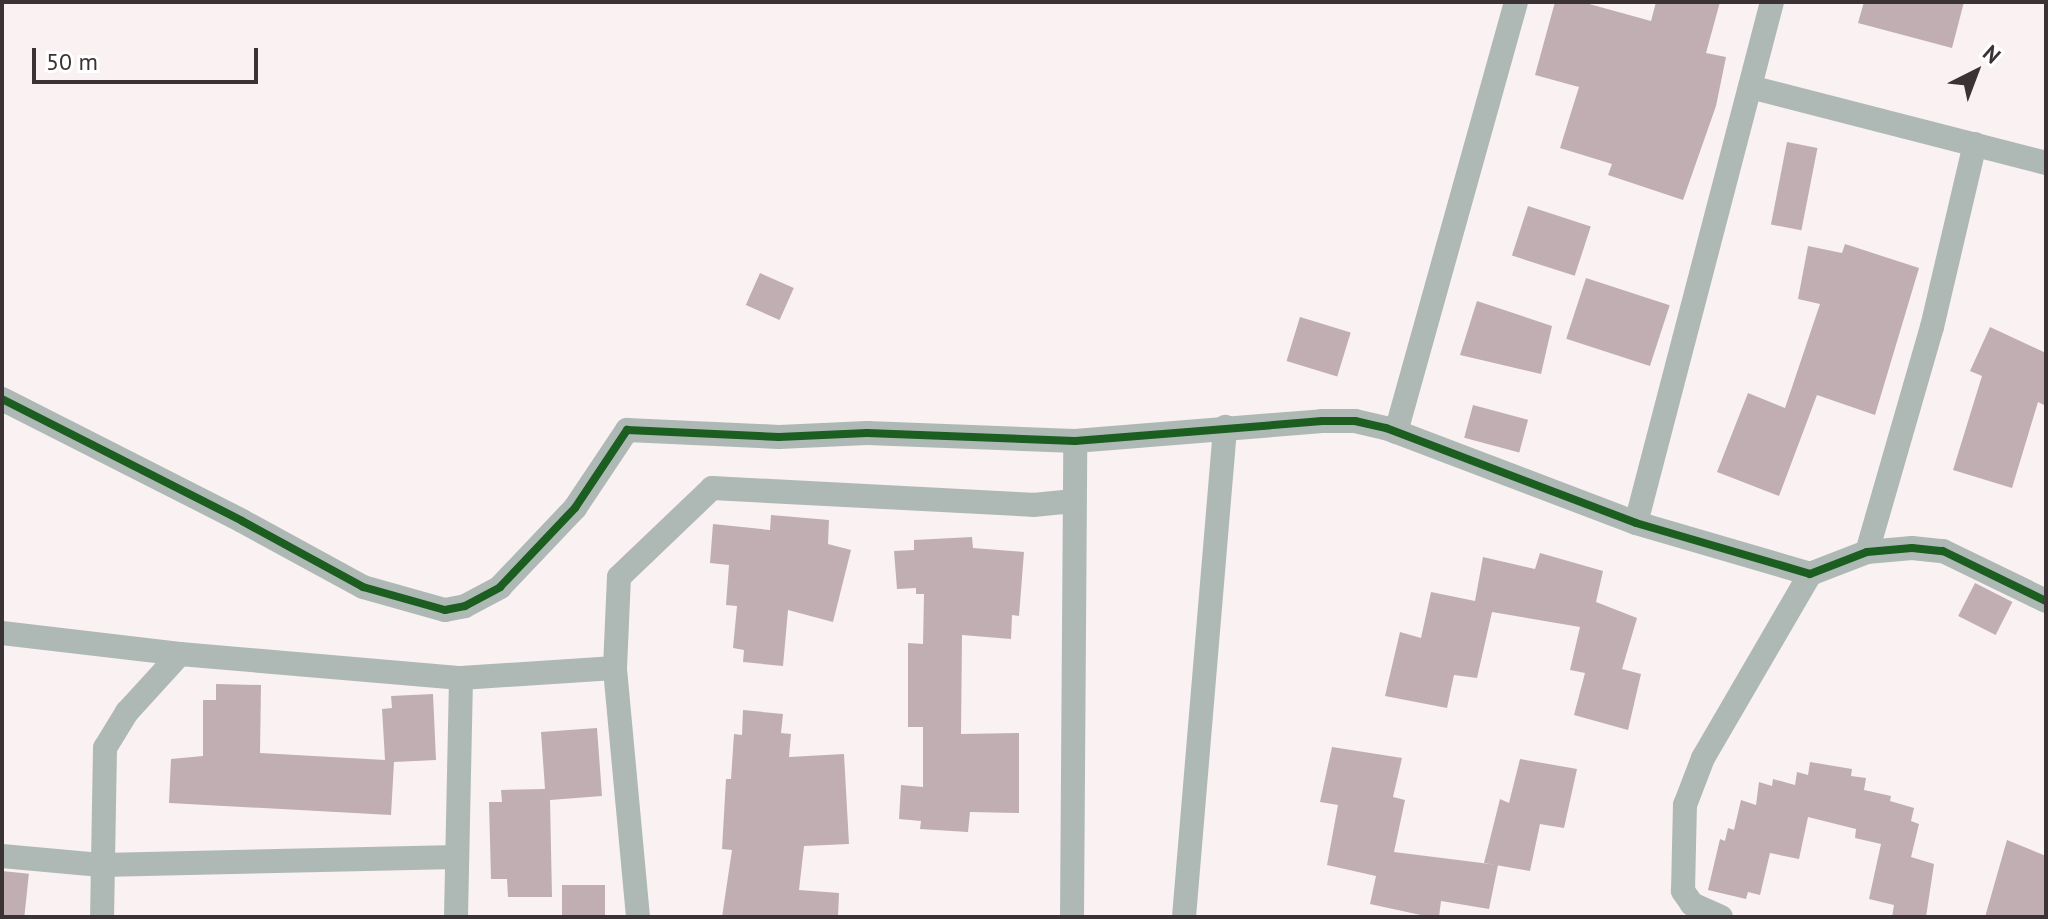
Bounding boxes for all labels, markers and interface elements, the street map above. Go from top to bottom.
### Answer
scale bar [36,32,262,82]
north arrow [1936,32,2016,112]
text: N [1977,39,2007,69]
text: 50 m [46,46,98,77]

